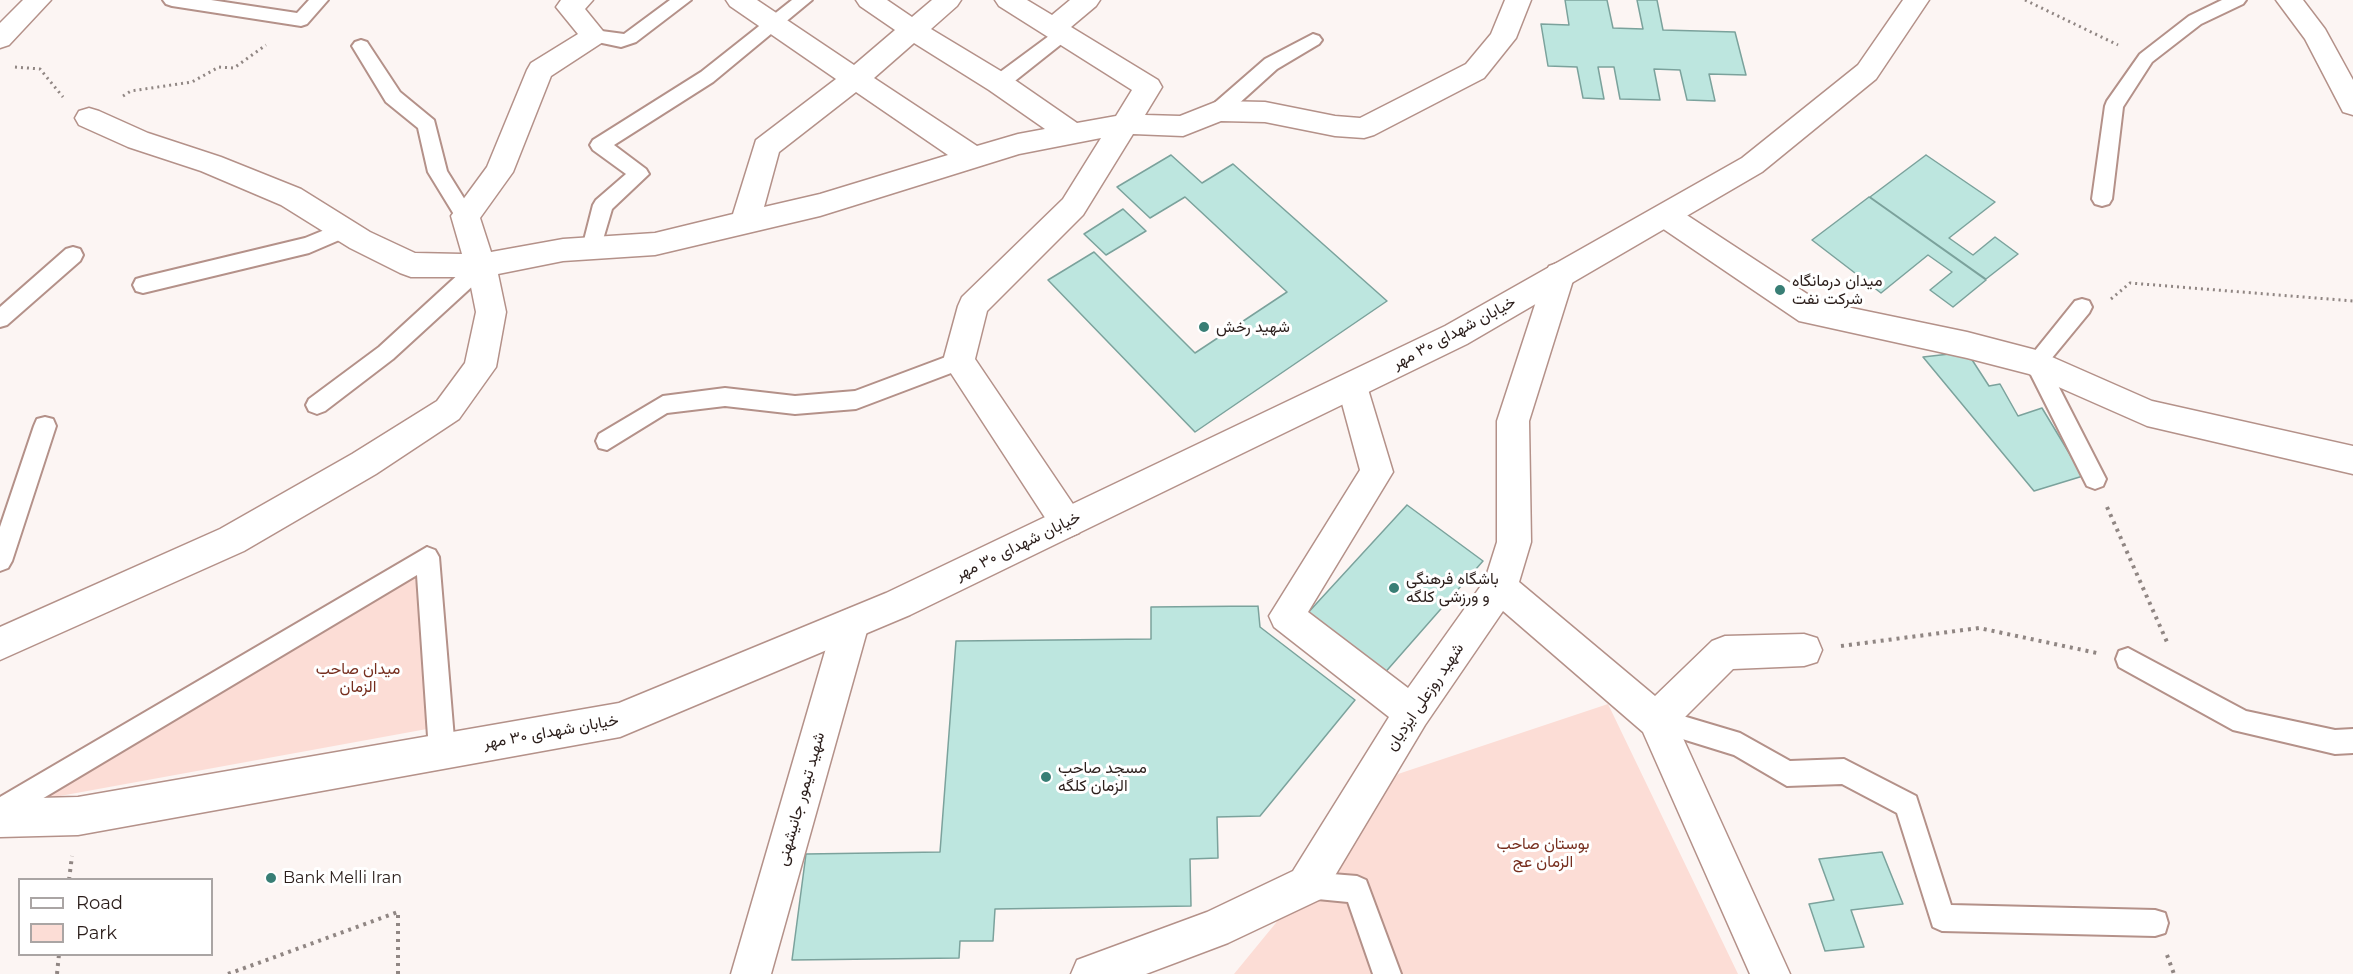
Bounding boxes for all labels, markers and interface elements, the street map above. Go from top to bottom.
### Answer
place label: میدان درمانگاه شرکت نفت [1792,271,1883,309]
marker: میدان درمانگاه شرکت نفت [1773,283,1787,297]
street label: خیابان شهدای ۳۰ مهر [1389,292,1519,374]
place label: شهید رخش [1216,317,1290,337]
marker: شهید رخش [1197,320,1211,334]
street label: خیابان شهدای ۳۰ مهر [952,507,1084,585]
place label: باشگاه فرهنگی و ورزشی کلگه [1406,569,1499,607]
marker: باشگاه فرهنگی و ورزشی کلگه [1387,581,1401,595]
street label: شهید روزعلی ایزدیان [1382,640,1468,754]
park label: میدان صاحب الزمان [316,659,400,697]
street label: خیابان شهدای ۳۰ مهر [482,711,620,753]
street label: شهید تیمور جانیشهنی [773,730,829,868]
place label: مسجد صاحب الزمان کلگه [1058,758,1147,796]
marker: مسجد صاحب الزمان کلگه [1039,770,1053,784]
park label: بوستان صاحب الزمان عج [1497,834,1589,872]
place label: Bank Melli Iran [283,868,402,888]
marker: Bank Melli Iran [264,871,278,885]
legend [18,878,213,956]
text: Road [76,892,123,914]
text: Park [76,922,117,944]

